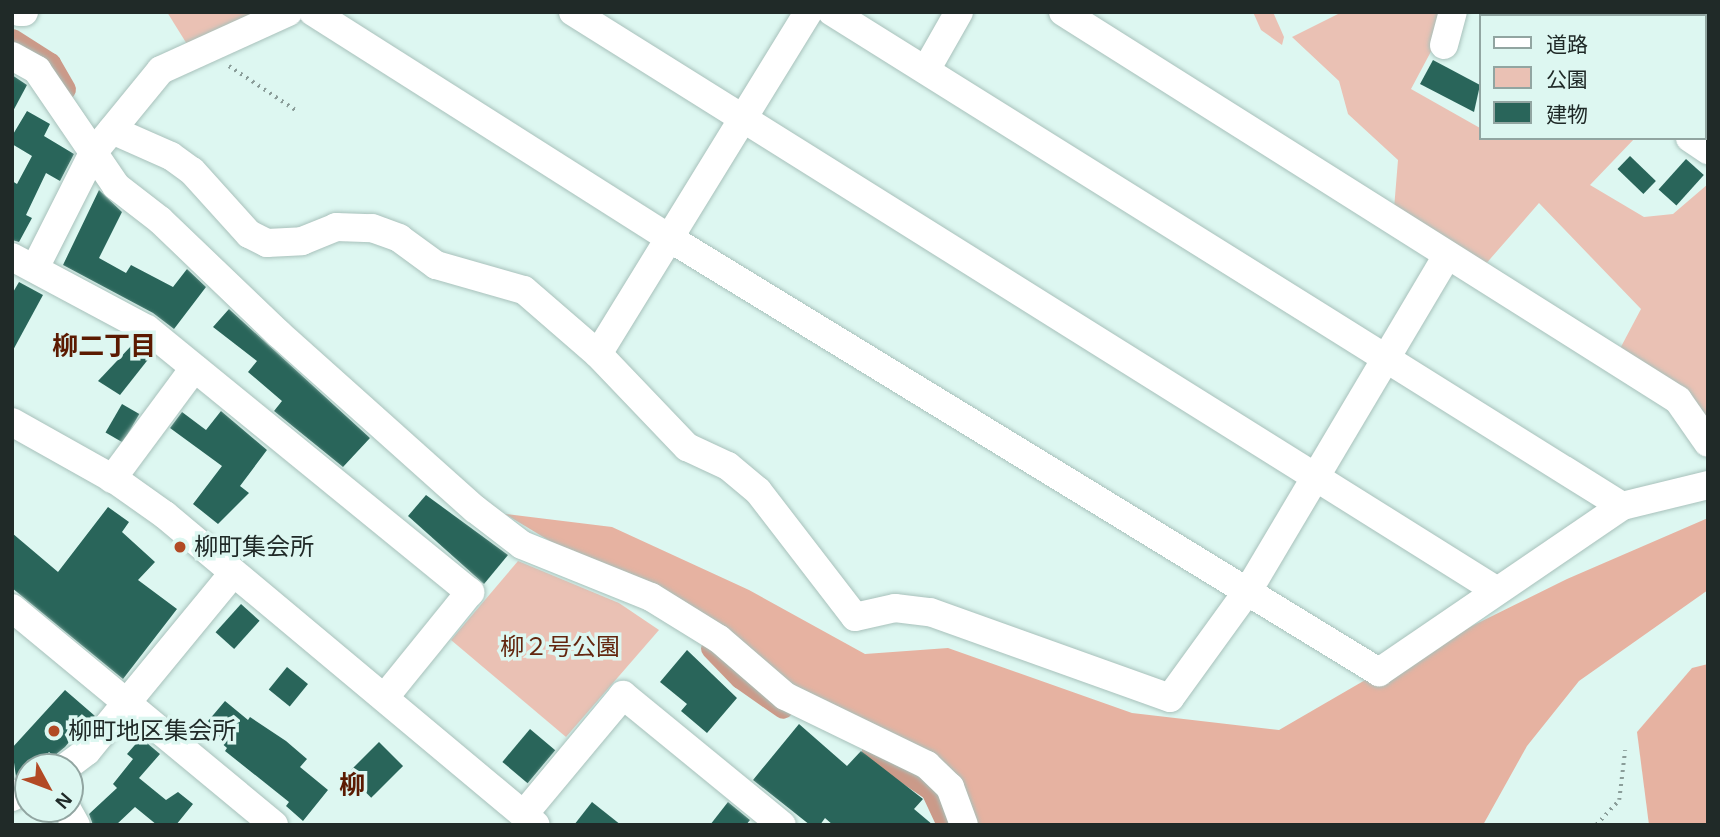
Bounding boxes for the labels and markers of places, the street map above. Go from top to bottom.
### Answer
place label: 柳町集会所 [194,533,314,561]
marker: 柳町集会所 [172,539,188,555]
place label: 柳町地区集会所 [68,717,236,745]
marker: 柳町地区集会所 [46,723,62,739]

